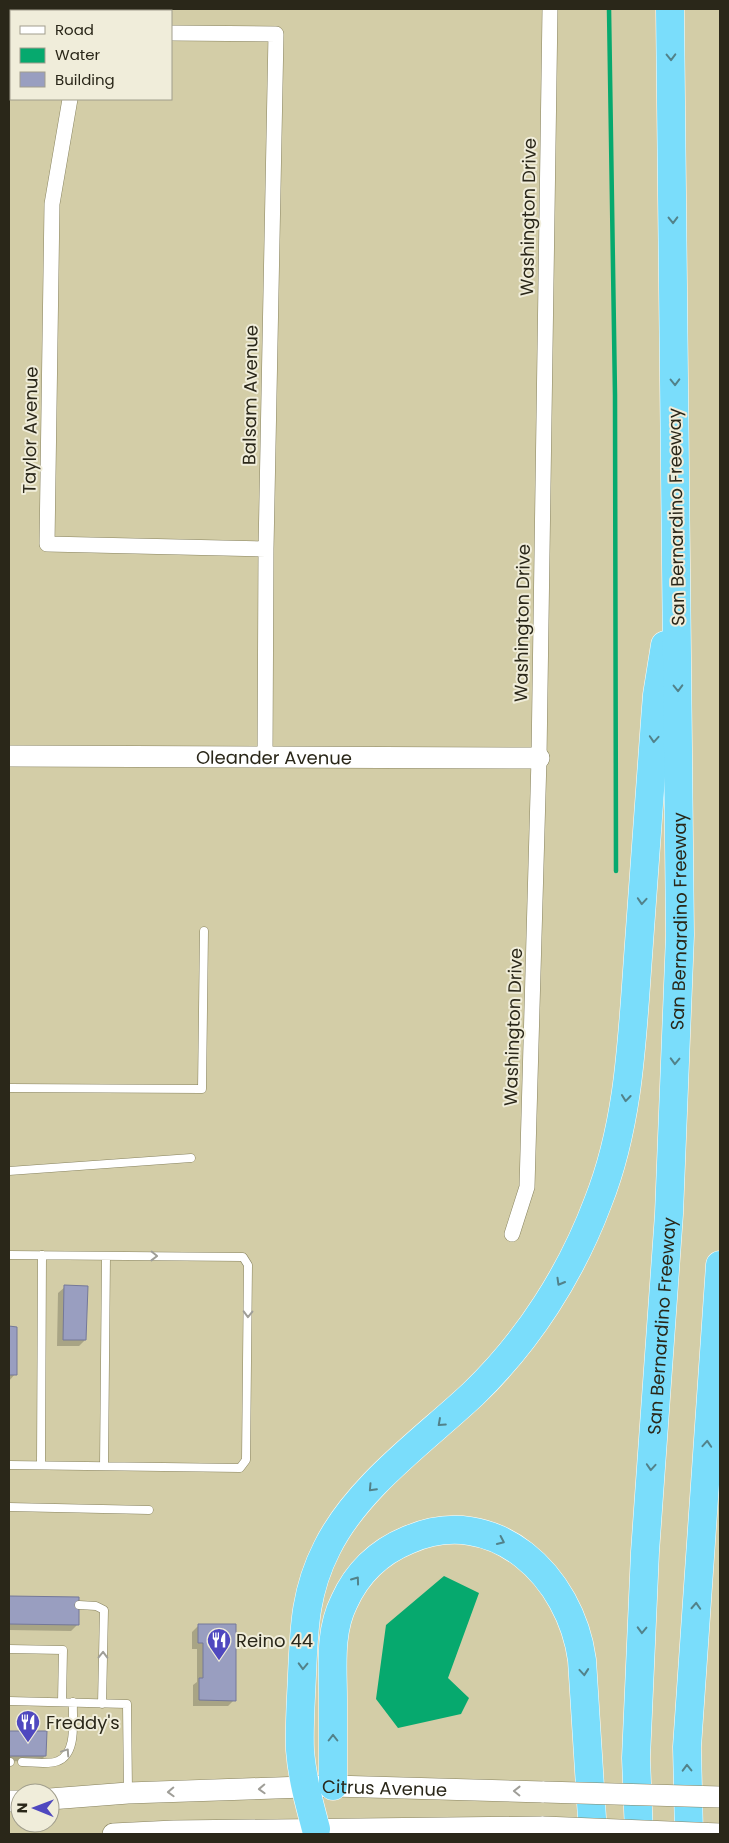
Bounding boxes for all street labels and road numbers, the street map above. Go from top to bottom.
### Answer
street label: Washington Drive [514,138,542,296]
street label: Balsam Avenue [236,325,264,465]
street label: Taylor Avenue [16,366,44,494]
street label: San Bernardino Freeway [662,408,690,626]
street label: Washington Drive [508,544,536,702]
street label: Oleander Avenue [196,744,352,770]
street label: San Bernardino Freeway [664,812,693,1031]
street label: Washington Drive [498,947,528,1107]
street label: San Bernardino Freeway [641,1216,681,1436]
street label: Citrus Avenue [322,1773,447,1802]

